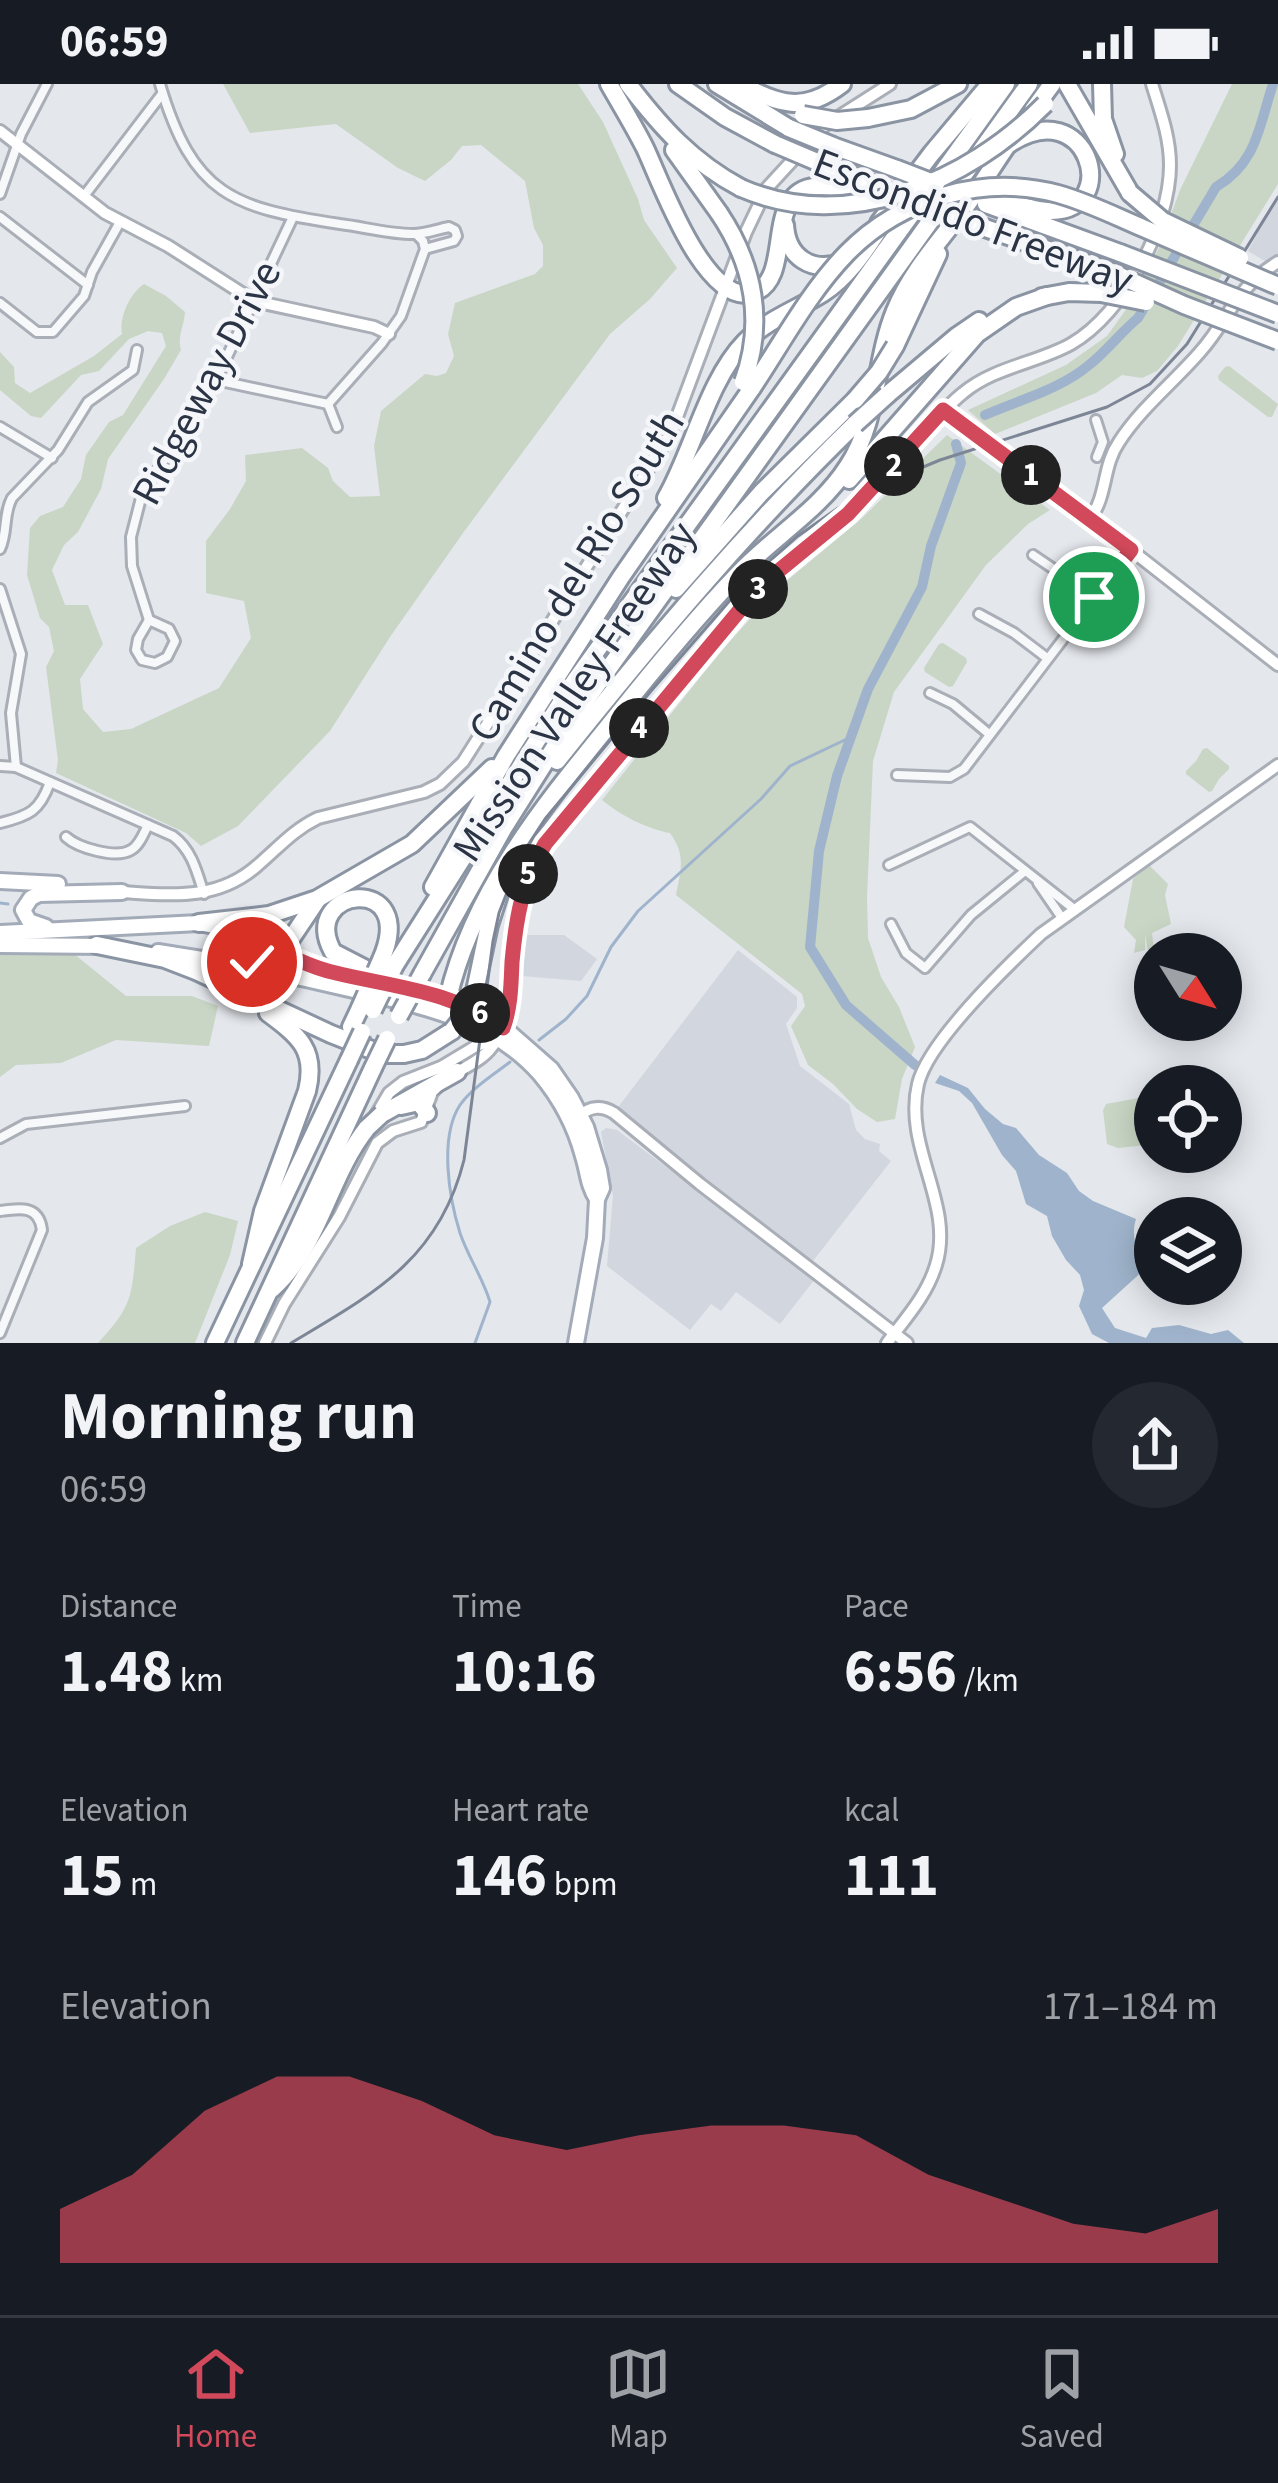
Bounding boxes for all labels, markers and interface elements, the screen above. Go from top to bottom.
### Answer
text: 06:59 [60,10,169,74]
street label: Escondido Freeway [804,133,1142,311]
street label: Ridgeway Drive [117,250,297,516]
street label: Camino del Rio South [454,398,700,754]
pin: 2 [864,436,924,496]
text: 2 [885,442,903,489]
pin: 1 [1001,445,1061,505]
text: 1 [1022,451,1040,498]
street label: Mission Valley Freeway [438,509,712,874]
pin [1043,546,1145,648]
pin: 3 [728,559,788,619]
icon: arrive [1061,564,1127,630]
text: 3 [749,565,767,612]
pin: 4 [609,698,669,758]
text: 4 [630,704,648,751]
pin: 5 [498,844,558,904]
text: 5 [519,850,537,897]
pin [201,911,303,1013]
icon: check [219,929,285,995]
north arrow [1134,933,1242,1041]
map controls [1134,933,1242,1305]
pin: 6 [450,983,510,1043]
text: 6 [471,989,489,1036]
button: locate [1134,1065,1242,1173]
button: layers [1134,1197,1242,1305]
text: Morning run [60,1370,417,1464]
button: share [1092,1382,1218,1508]
text: 06:59 [60,1462,147,1518]
text: Distance [60,1583,177,1630]
text: Time [452,1583,522,1630]
text: Pace [844,1583,909,1630]
text: 1.48 [60,1630,173,1715]
text: 10:16 [452,1630,597,1715]
text: 6:56 [844,1630,957,1715]
text: km [173,1657,223,1704]
text: /km [957,1657,1019,1704]
text: Elevation [60,1787,189,1834]
text: Heart rate [452,1787,589,1834]
text: kcal [844,1787,900,1834]
text: 15 [60,1834,123,1919]
text: 146 [452,1834,547,1919]
text: 111 [844,1834,939,1919]
text: m [123,1861,157,1908]
text: bpm [547,1861,618,1908]
text: Elevation [60,1979,212,2035]
text: 171–184 m [1043,1979,1218,2035]
tab: Home [174,2341,257,2460]
tab: Map [605,2341,671,2460]
tab: Saved [1020,2341,1104,2460]

